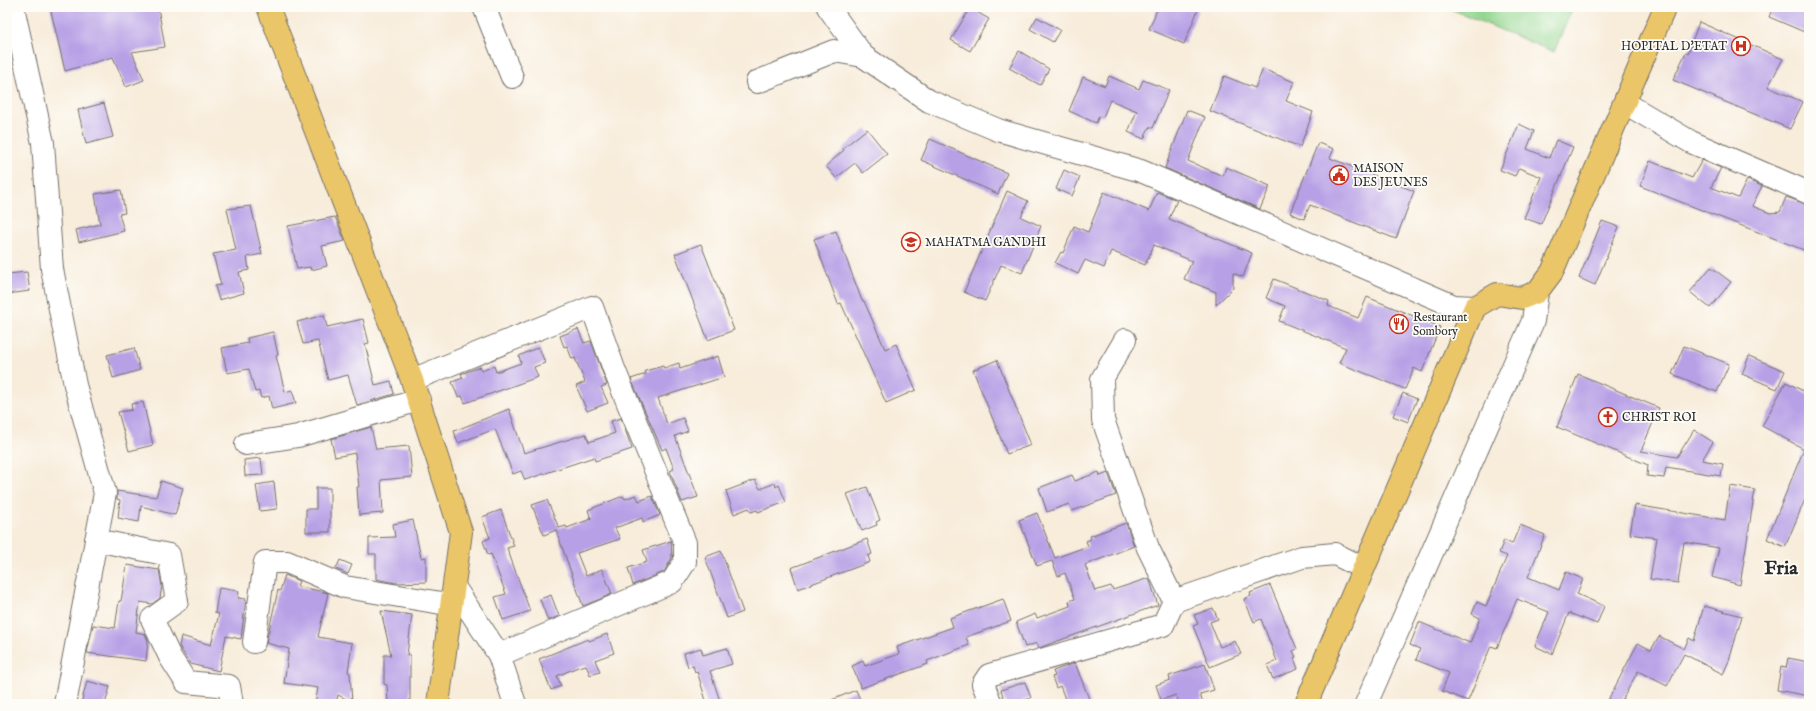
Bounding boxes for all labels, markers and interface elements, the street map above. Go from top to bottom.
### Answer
hospital icon: HOPITAL D'ETAT [1730,35,1752,57]
place label: HOPITAL D'ETAT [1621,39,1727,54]
place label: MAISON DES JEUNES [1353,161,1428,191]
public building icon: MAISON DES JEUNES [1328,164,1350,186]
school or university icon: MAHATMA GANDHI [900,231,922,253]
place label: MAHATMA GANDHI [925,235,1046,250]
place label: Restaurant Sombory [1413,310,1467,339]
restaurant icon: Restaurant Sombory [1388,313,1410,335]
church icon: CHRIST ROI [1597,406,1619,428]
place label: CHRIST ROI [1622,410,1697,425]
district label: Fria [1764,556,1798,581]

